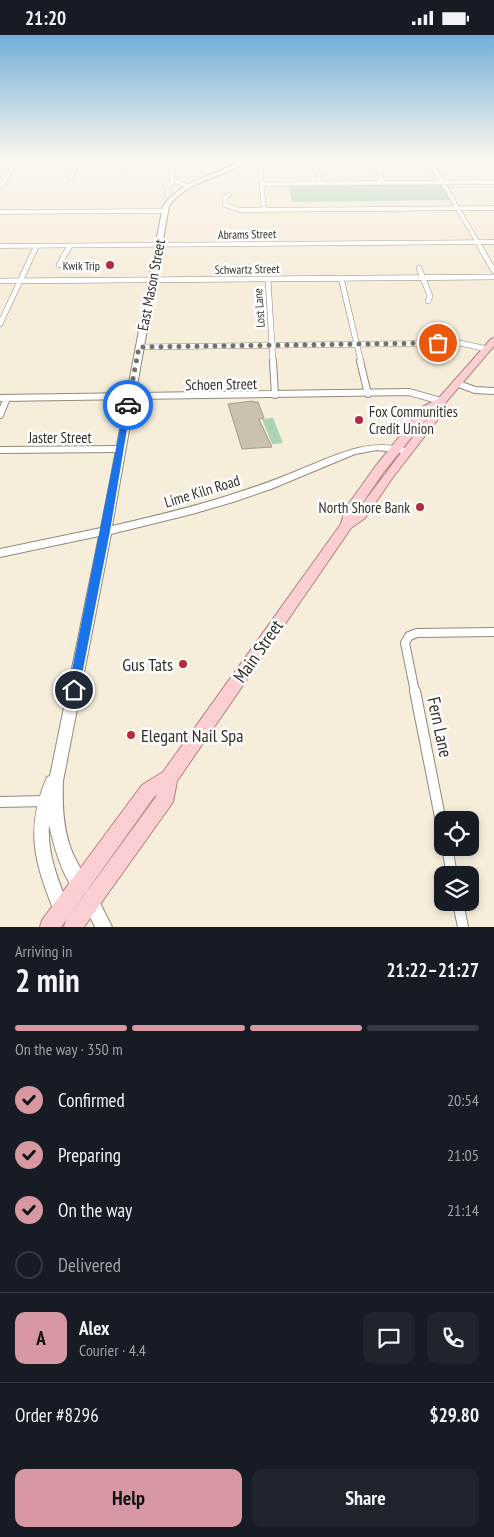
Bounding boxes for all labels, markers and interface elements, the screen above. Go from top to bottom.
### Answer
text: 21:20 [25,6,66,30]
street label: Abrams Street [218,226,277,242]
street label: East Mason Street [133,238,169,332]
place label: Kwik Trip [63,258,100,273]
marker: Kwik Trip [104,259,116,271]
street label: Schwartz Street [214,261,280,277]
street label: Lost Lane [250,288,268,328]
pin [417,322,459,364]
icon: bag [424,329,452,357]
street label: Schoen Street [185,374,257,394]
courier [103,380,153,430]
icon: car [114,391,142,419]
place label: Fox Communities Credit Union [369,402,458,438]
marker: Fox Communities Credit Union [353,414,365,426]
street label: Jaster Street [27,428,92,447]
street label: Lime Kiln Road [162,470,242,512]
place label: North Shore Bank [319,498,410,517]
marker: North Shore Bank [414,501,426,513]
street label: Main Street [228,615,288,687]
place label: Gus Tats [122,653,173,676]
marker: Gus Tats [177,658,189,670]
pin [53,669,95,711]
icon: home [60,676,88,704]
street label: Fern Lane [422,695,458,759]
place label: Elegant Nail Spa [141,724,243,747]
marker: Elegant Nail Spa [125,729,137,741]
map controls [434,811,479,911]
button: locate [434,811,479,856]
button: layers [434,866,479,911]
text: Arriving in [15,941,72,961]
text: 21:22–21:27 [386,958,479,982]
text: 2 min [15,959,80,1001]
text: On the way · 350 m [15,1039,123,1059]
icon: check [15,1086,43,1114]
text: Confirmed [58,1088,125,1112]
text: 20:54 [447,1090,479,1110]
icon: check [15,1141,43,1169]
text: Preparing [58,1143,121,1167]
text: 21:05 [447,1145,479,1165]
icon: check [15,1196,43,1224]
text: On the way [58,1198,132,1222]
text: 21:14 [447,1200,479,1220]
text: Delivered [58,1253,121,1277]
button: chat [363,1312,415,1364]
button: phone [427,1312,479,1364]
text: Alex [79,1316,109,1340]
text: A [36,1326,46,1350]
text: Courier · 4.4 [79,1340,146,1360]
text: Order #8296 [15,1403,99,1427]
text: $29.80 [430,1403,479,1427]
button: Help [15,1469,242,1527]
button: Share [252,1469,479,1527]

